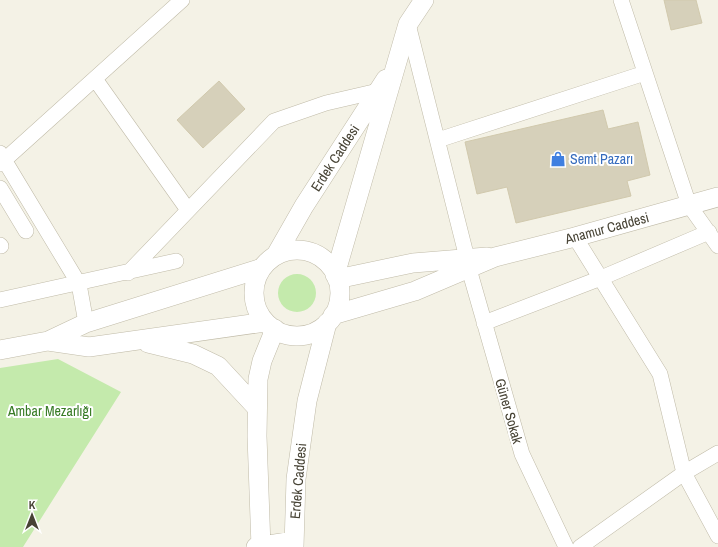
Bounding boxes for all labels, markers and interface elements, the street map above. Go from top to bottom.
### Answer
street label: Erdek Caddesi [307,121,363,195]
shop icon: Semt Pazarı [549,150,567,168]
place label: Semt Pazarı [570,150,633,168]
street label: Anamur Caddesi [562,208,651,248]
street label: Güner Sokak [491,376,527,446]
park label: Ambar Mezarlığı [7,402,92,420]
street label: Erdek Caddesi [286,442,310,520]
north arrow [12,495,52,535]
text: K [29,498,36,512]

